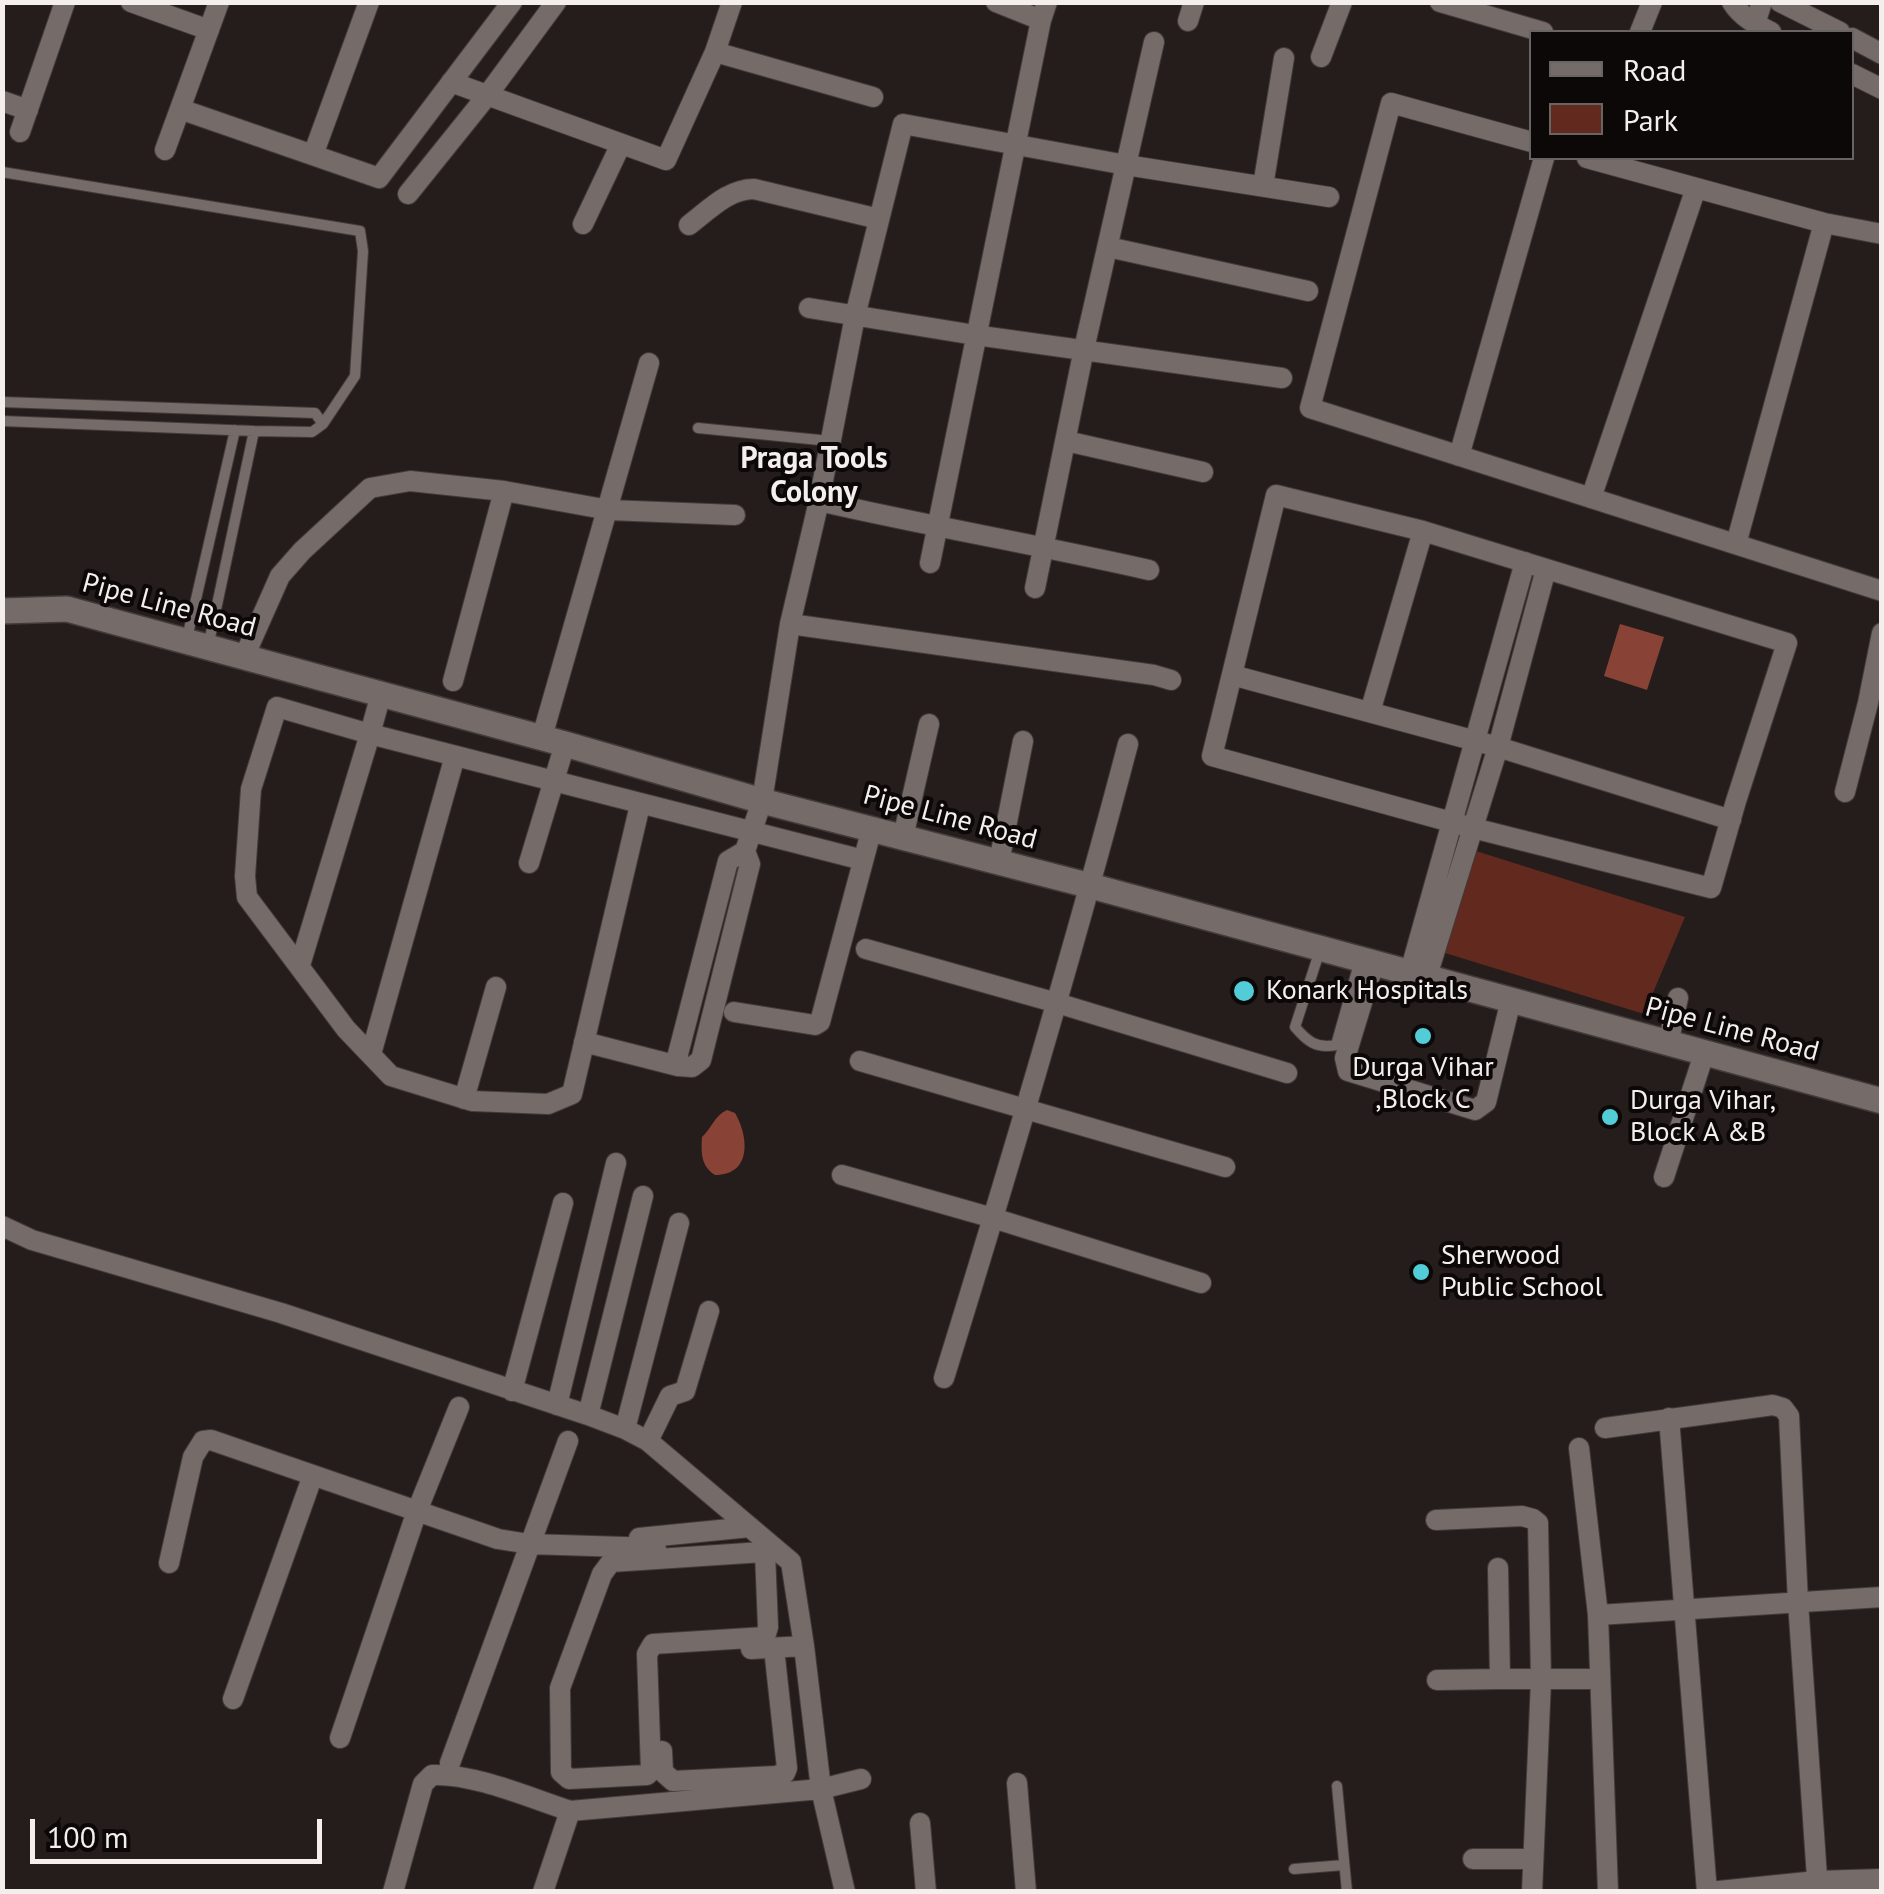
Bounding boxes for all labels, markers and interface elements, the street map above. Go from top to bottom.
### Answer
legend [1529,30,1854,160]
text: Road [1623,50,1687,89]
text: Park [1623,100,1678,139]
district label: Praga Tools Colony [740,441,888,512]
street label: Pipe Line Road [79,567,259,645]
street label: Pipe Line Road [860,779,1040,857]
place label: Konark Hospitals [1266,974,1468,1008]
marker: Konark Hospitals [1231,978,1257,1004]
street label: Pipe Line Road [1642,991,1822,1069]
marker: Durga Vihar ,Block C [1412,1025,1434,1047]
place label: Durga Vihar ,Block C [1352,1051,1494,1117]
place label: Durga Vihar, Block A &B [1630,1084,1776,1150]
marker: Durga Vihar, Block A &B [1599,1106,1621,1128]
place label: Sherwood Public School [1441,1239,1603,1305]
marker: Sherwood Public School [1410,1261,1432,1283]
scale bar [35,1799,328,1861]
text: 100 m [47,1817,128,1856]

